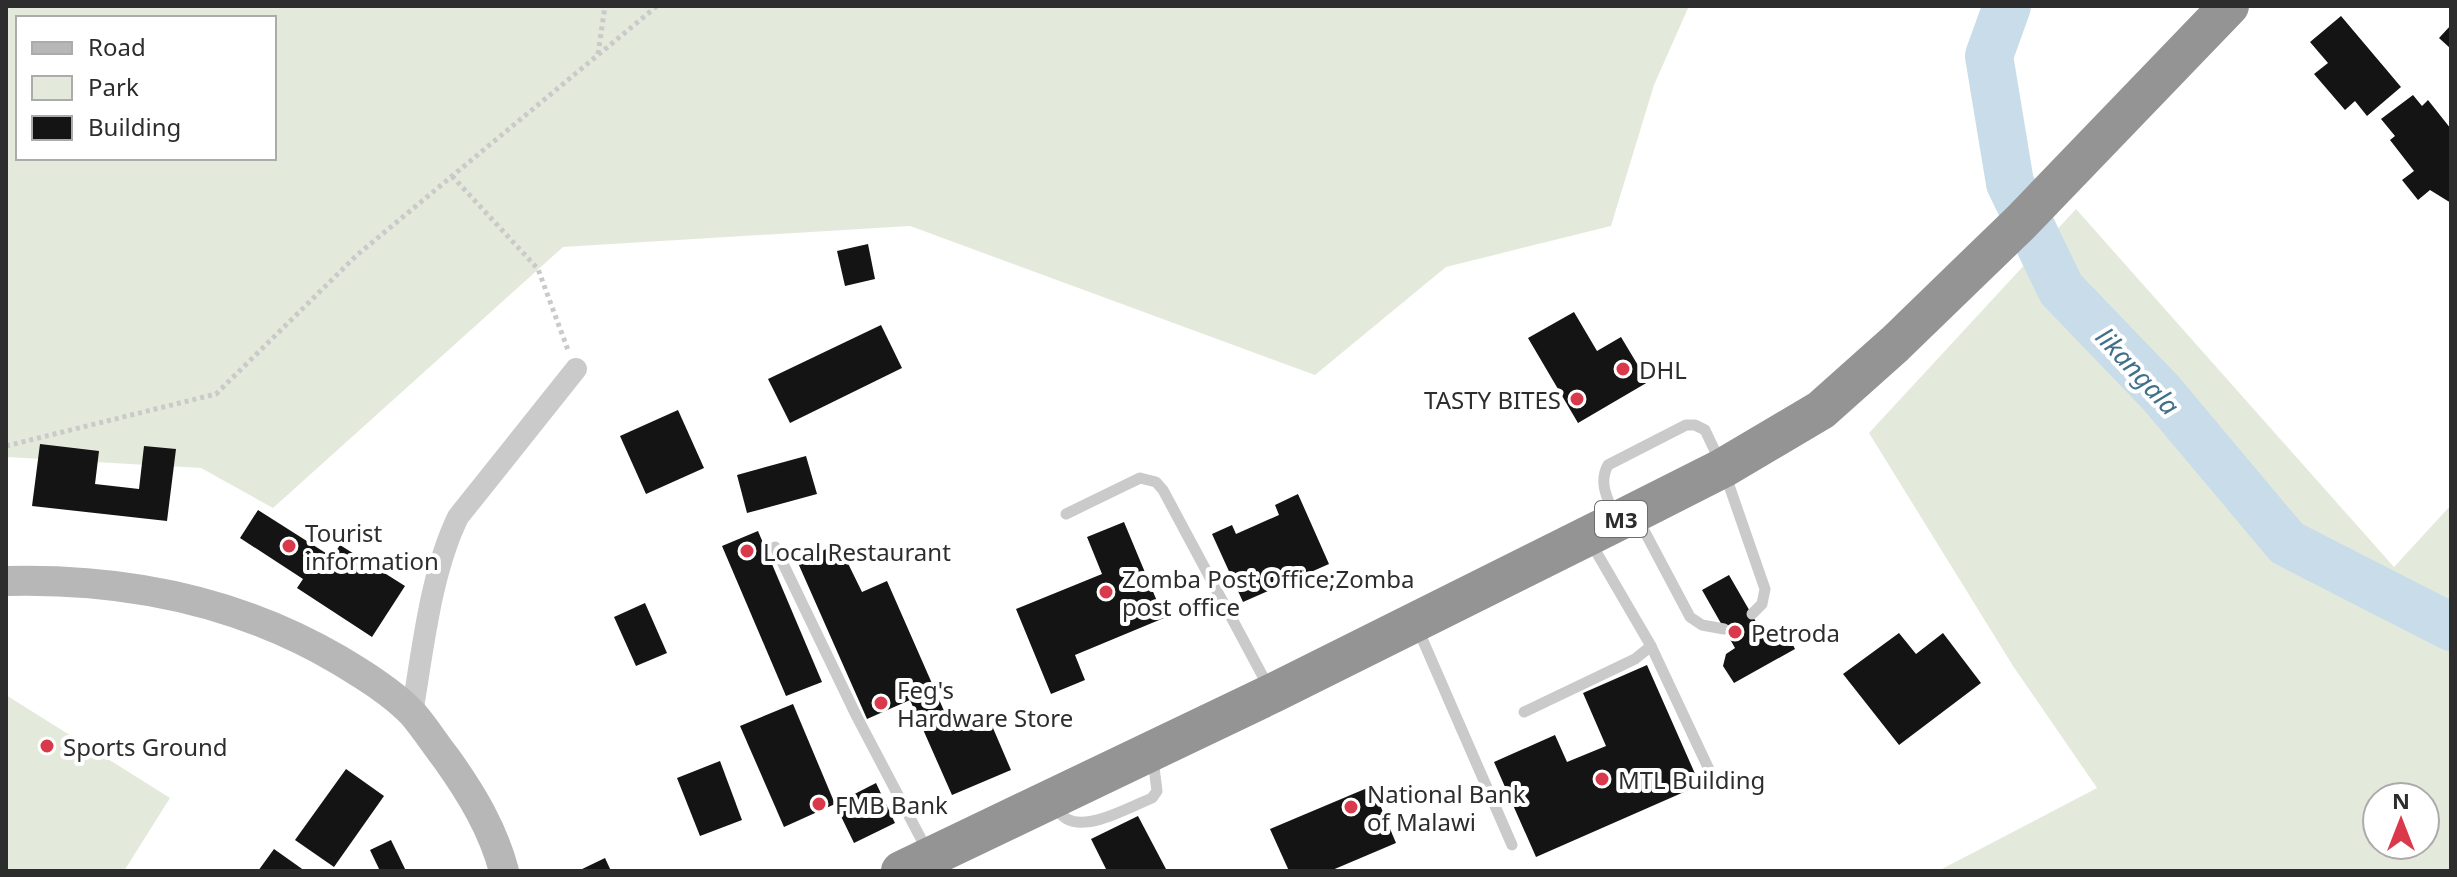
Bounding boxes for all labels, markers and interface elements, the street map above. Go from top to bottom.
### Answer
legend [16,16,276,160]
text: Road [88,30,146,63]
text: Park [88,70,139,103]
text: Building [88,110,181,143]
water label: likangala [2088,319,2188,423]
place label: DHL [1639,353,1687,386]
marker: DHL [1614,360,1632,378]
place label: TASTY BITES [1424,383,1561,416]
marker: TASTY BITES [1568,390,1586,408]
road number: M3 [1595,501,1647,537]
place label: Tourist information [305,516,439,577]
place label: Local Restaurant [763,535,951,568]
marker: Tourist information [280,537,298,555]
marker: Local Restaurant [738,542,756,560]
place label: Zomba Post Office;Zomba post office [1122,562,1414,623]
marker: Zomba Post Office;Zomba post office [1097,583,1115,601]
place label: Petroda [1751,616,1840,649]
marker: Petroda [1726,623,1744,641]
place label: Feg's Hardware Store [897,673,1073,734]
marker: Feg's Hardware Store [872,694,890,712]
place label: Sports Ground [63,730,228,763]
marker: Sports Ground [38,737,56,755]
place label: MTL Building [1618,763,1765,796]
marker: MTL Building [1593,770,1611,788]
place label: National Bank of Malawi [1367,777,1526,838]
north arrow [2361,781,2441,861]
text: N [2392,785,2410,815]
place label: FMB Bank [835,788,948,821]
marker: FMB Bank [810,795,828,813]
marker: National Bank of Malawi [1342,798,1360,816]

